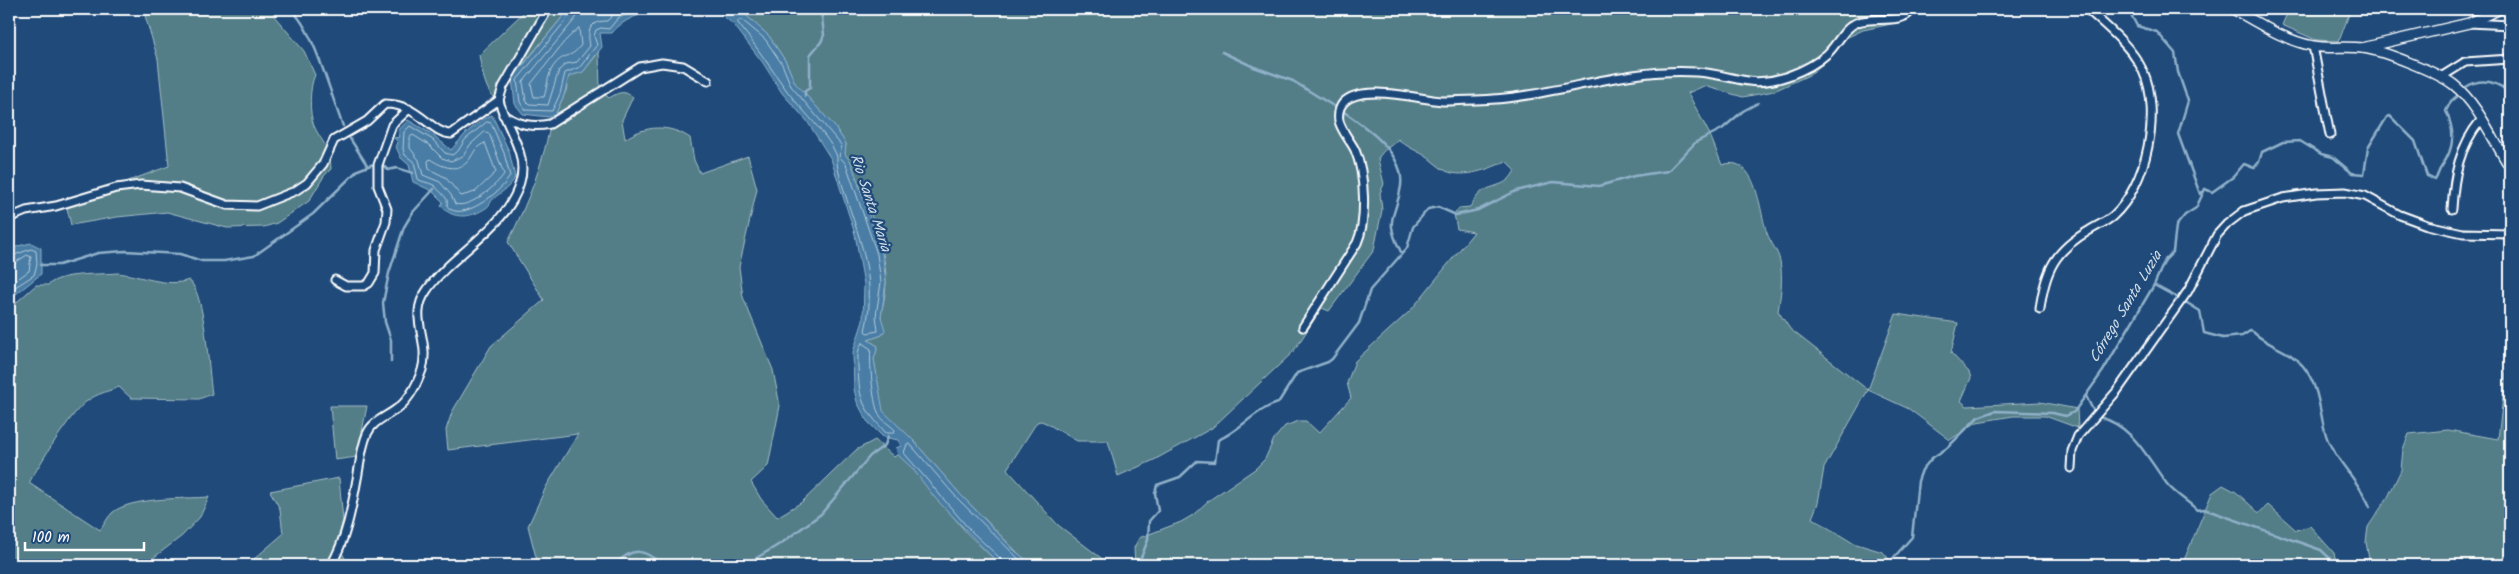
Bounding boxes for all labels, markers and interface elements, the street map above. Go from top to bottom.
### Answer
water label: Rio Santa Maria [843,151,897,256]
water label: Córrego Santa Luzia [2083,246,2169,368]
scale bar [25,519,144,551]
text: 100 m [32,526,70,550]

